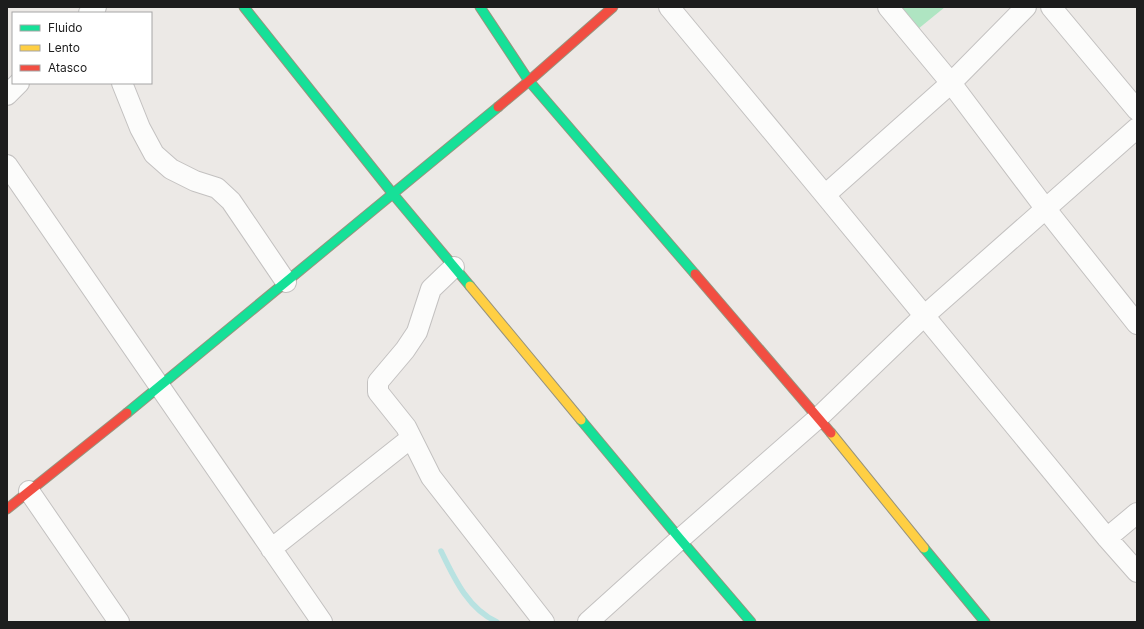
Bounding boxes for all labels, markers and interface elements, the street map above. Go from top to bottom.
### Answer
legend [12,12,152,84]
text: Fluido [48,20,83,35]
text: Lento [48,40,80,55]
text: Atasco [48,60,87,75]

